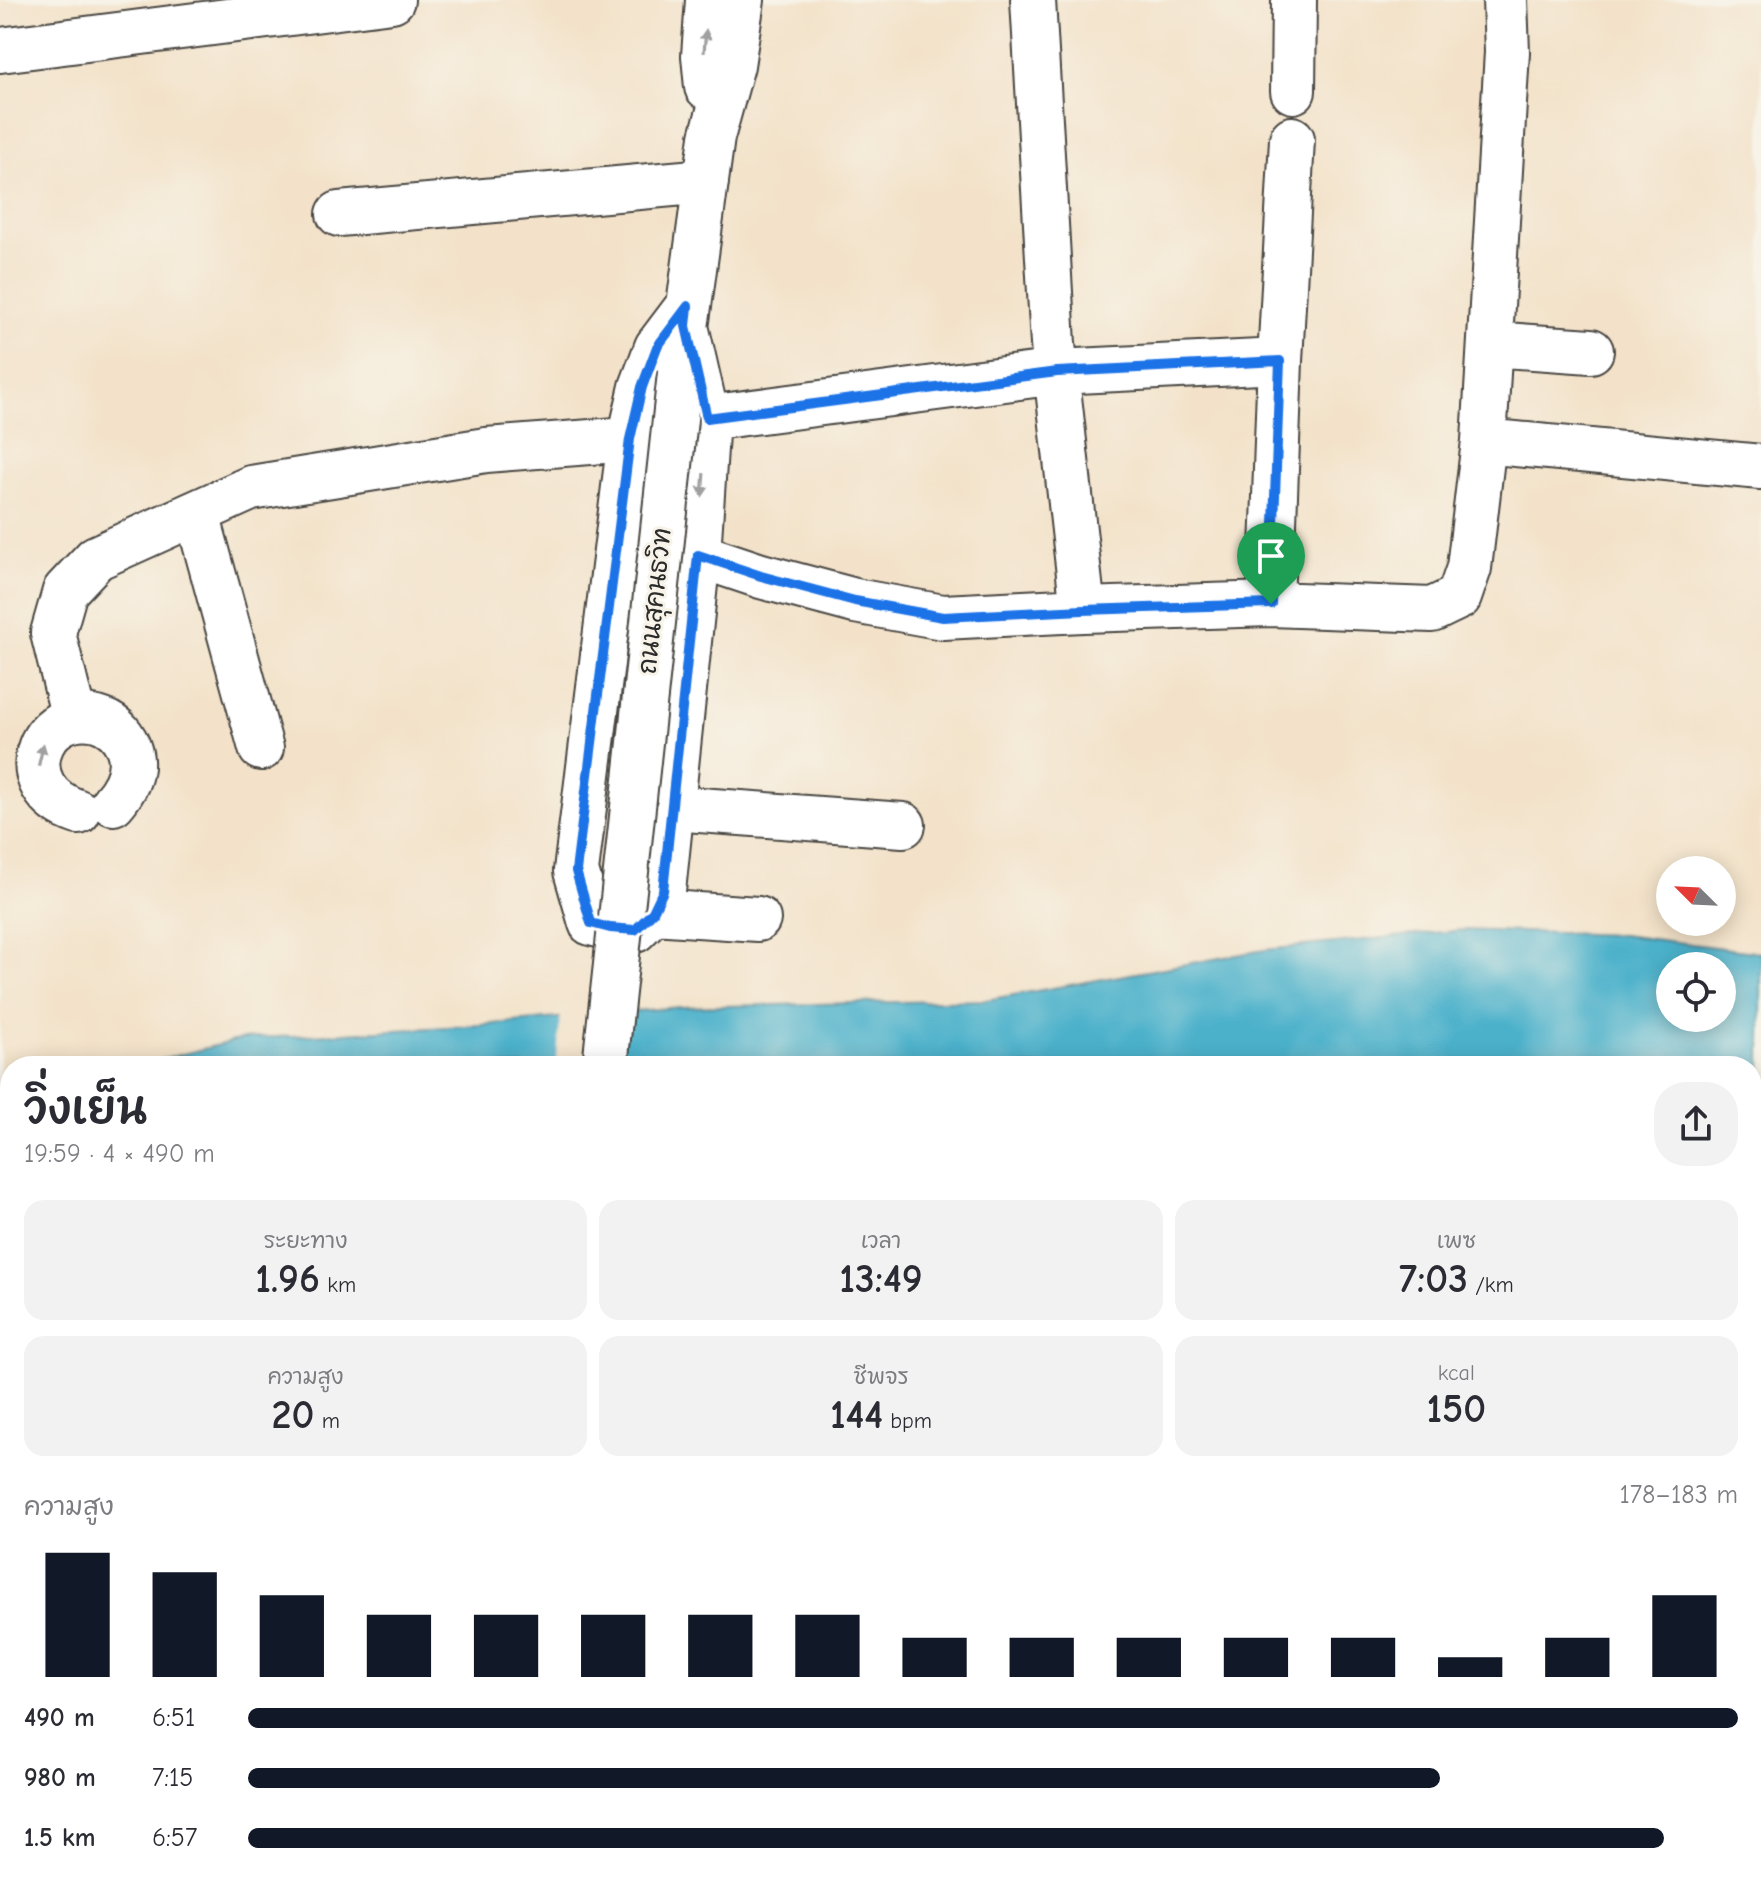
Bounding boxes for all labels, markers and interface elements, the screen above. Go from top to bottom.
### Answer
one-way arrow [699,28,712,53]
one-way arrow [696,473,709,498]
pin [1237,522,1305,604]
street label: ถนนสุคนธวิท [631,526,681,676]
icon: arrive [1249,534,1293,578]
one-way arrow [35,742,48,767]
north arrow [1656,856,1736,936]
map controls [1656,856,1736,1032]
button: locate [1656,952,1736,1032]
button: share [1654,1082,1738,1166]
text: วิ่งเย็น [24,1083,147,1134]
text: 19:59 · 4 × 490 m [24,1139,215,1169]
text: ระยะทาง [264,1228,348,1254]
text: เวลา [861,1228,901,1254]
text: เพซ [1437,1228,1476,1254]
text: 1.96 [255,1256,320,1302]
text: 13:49 [839,1256,923,1302]
text: 7:03 [1399,1256,1468,1302]
text: km [320,1272,356,1298]
text: /km [1468,1272,1514,1298]
text: kcal [1438,1360,1475,1386]
text: ความสูง [268,1364,344,1390]
text: ชีพจร [853,1364,909,1390]
text: 150 [1426,1386,1486,1432]
text: 20 [271,1392,314,1438]
text: 144 [830,1392,883,1438]
text: m [314,1408,340,1434]
text: bpm [883,1408,932,1434]
text: 178–183 m [1620,1480,1738,1510]
text: ความสูง [24,1492,114,1522]
text: 490 m [24,1703,95,1733]
text: 6:51 [152,1703,195,1733]
text: 980 m [24,1763,96,1793]
text: 7:15 [152,1763,193,1793]
text: 1.5 km [24,1823,95,1853]
text: 6:57 [152,1823,197,1853]

